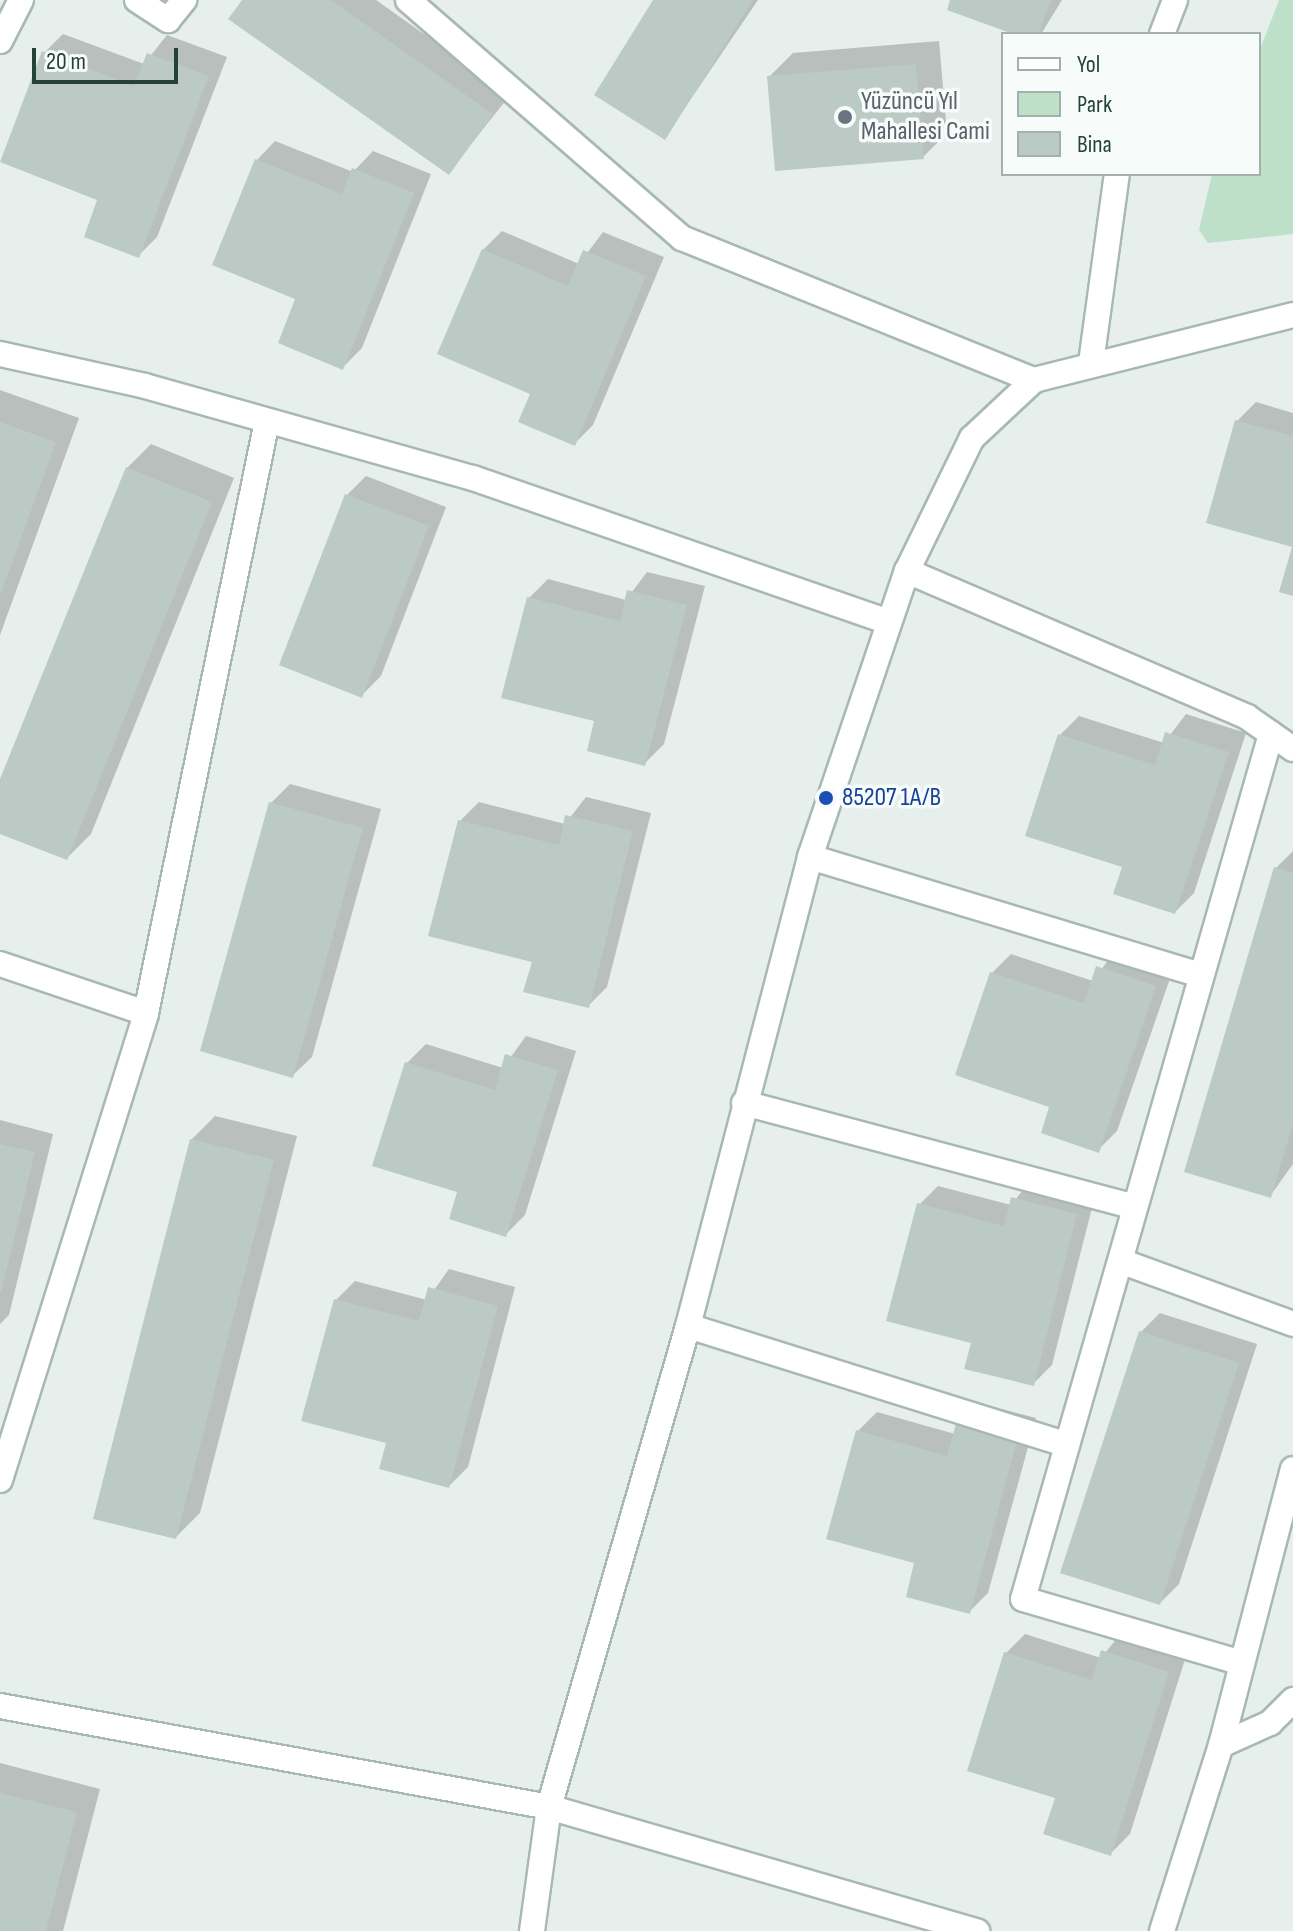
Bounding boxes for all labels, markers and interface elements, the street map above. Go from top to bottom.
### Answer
scale bar [36,32,182,82]
legend [1001,32,1261,176]
text: 20 m [46,47,86,76]
text: Yol [1077,50,1100,79]
place label: Yüzüncü Yıl Mahallesi Cami [861,86,990,148]
text: Park [1077,90,1112,119]
marker: Yüzüncü Yıl Mahallesi Cami [836,108,854,126]
text: Bina [1077,130,1112,159]
place label: 85207 1A/B [842,782,941,814]
marker: 85207 1A/B [817,789,835,807]

